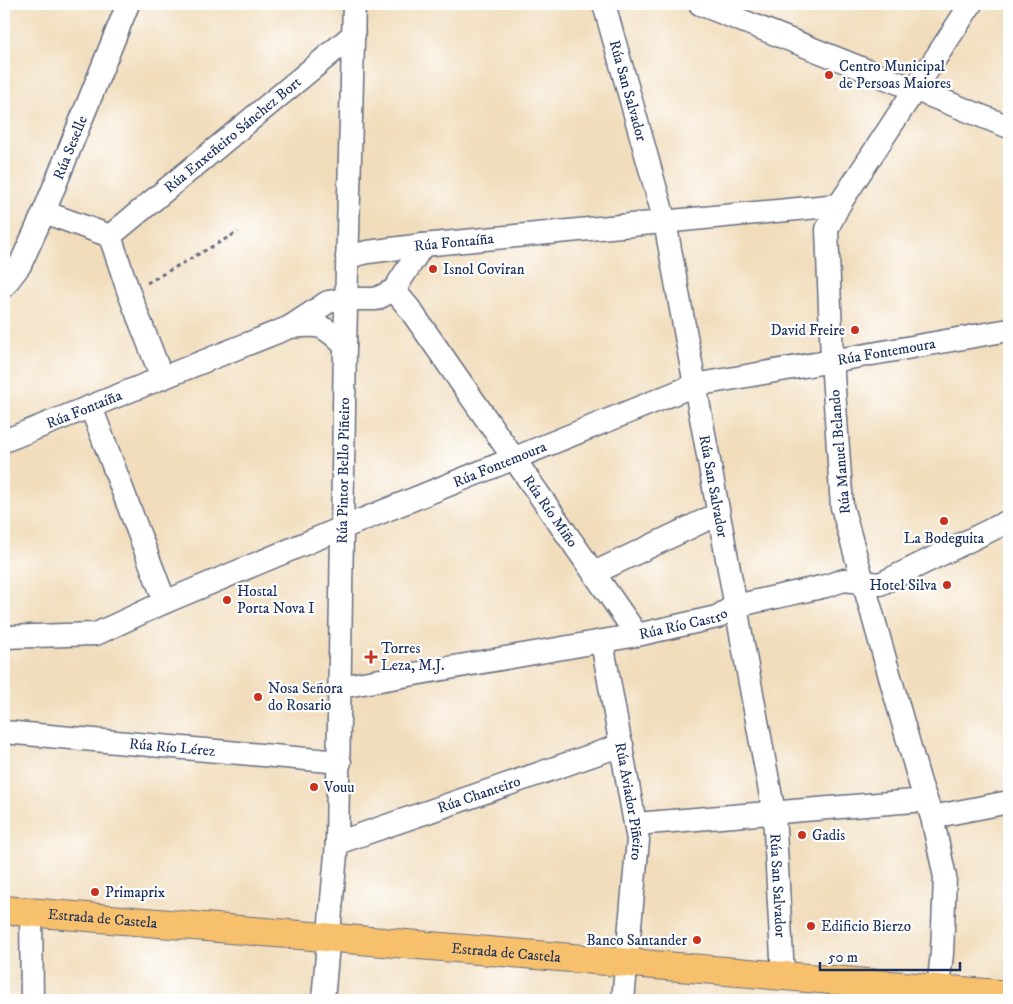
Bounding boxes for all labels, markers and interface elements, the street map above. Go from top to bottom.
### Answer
street label: Rúa San Salvador [605,38,652,144]
place label: Centro Municipal de Persoas Maiores [839,57,951,93]
marker: Centro Municipal de Persoas Maiores [823,69,835,81]
street label: Rúa Enxeñeiro Sánchez Bort [160,72,305,197]
street label: Rúa Seselle [49,113,91,182]
street label: Rúa Fontaíña [413,229,495,256]
place label: Isnol Coviran [443,260,525,279]
marker: Isnol Coviran [427,263,439,275]
place label: David Freire [770,321,845,340]
marker: David Freire [849,324,861,336]
street label: Rúa Fontemoura [836,333,937,369]
street label: Rúa Fontaíña [43,385,125,433]
street label: Rúa Manuel Belando [825,389,855,515]
street label: Rúa Pintor Bello Piñeiro [332,397,354,544]
street label: Rúa San Salvador [695,433,733,540]
street label: Rúa Fontemoura [450,436,550,492]
street label: Rúa Río Miño [519,471,582,551]
marker: La Bodeguita [938,515,950,527]
place label: La Bodeguita [904,529,985,548]
place label: Hotel Silva [870,576,938,595]
marker: Hotel Silva [941,579,953,591]
place label: Hostal Porta Nova I [237,582,314,618]
marker: Hostal Porta Nova I [221,594,233,606]
street label: Rúa Río Castro [637,603,731,644]
place label: Torres Leza, M.J. [381,639,444,675]
marker: Torres Leza, M.J. [365,651,377,663]
place label: Nosa Señora do Rosario [268,679,344,715]
marker: Nosa Señora do Rosario [252,691,264,703]
street label: Rúa Río Lérez [128,734,217,760]
street label: Rúa Aviador Piñeiro [611,741,648,861]
street label: Rúa Chanteiro [435,771,523,817]
place label: Vouu [323,778,354,797]
marker: Vouu [308,781,320,793]
place label: Gadis [812,826,845,845]
marker: Gadis [796,829,808,841]
street label: Rúa San Salvador [766,833,790,938]
place label: Primaprix [105,883,166,902]
marker: Primaprix [89,886,101,898]
street label: Estrada de Castela [47,904,159,932]
place label: Edificio Bierzo [821,917,911,936]
marker: Edificio Bierzo [805,920,817,932]
place label: Banco Santander [586,931,687,950]
marker: Banco Santander [691,934,703,946]
street label: Estrada de Castela [451,938,562,967]
scale bar [820,939,960,971]
text: 50 m [828,948,858,967]

